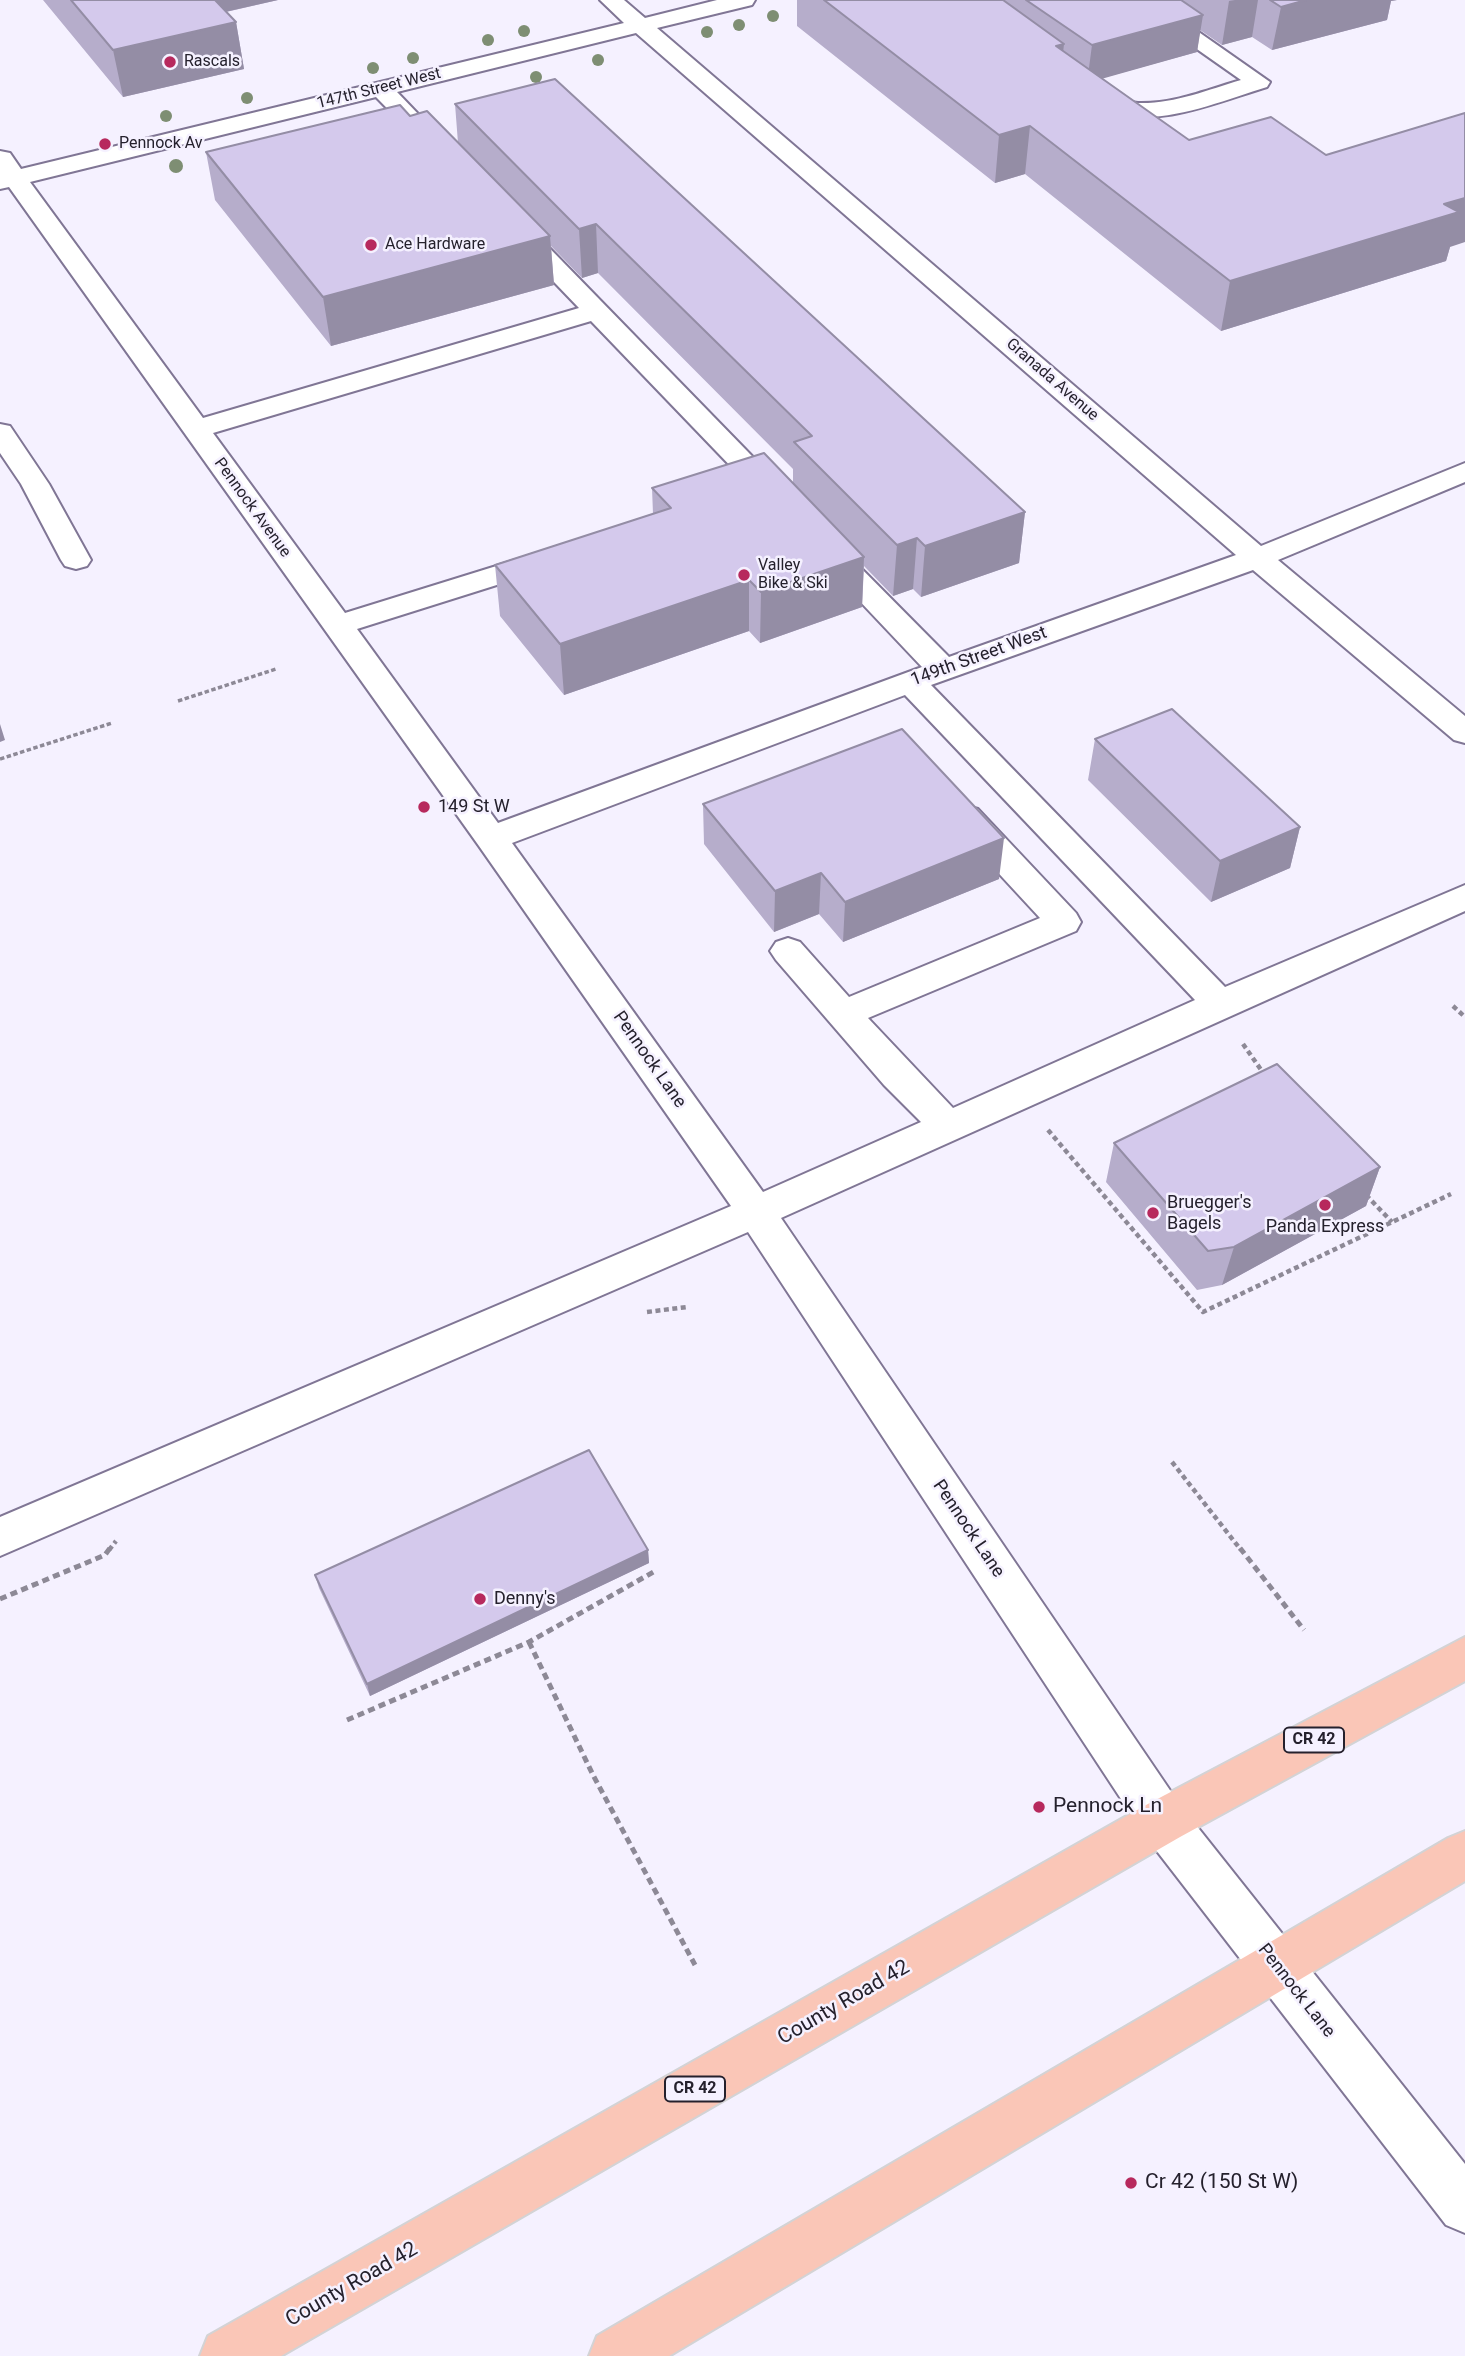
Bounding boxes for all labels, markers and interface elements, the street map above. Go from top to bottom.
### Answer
place label: Rascals [184,52,240,72]
marker: Rascals [162,54,178,70]
street label: 147th Street West [315,64,443,114]
place label: Pennock Av [119,134,203,154]
marker: Pennock Av [97,136,113,152]
place label: Ace Hardware [385,235,485,255]
marker: Ace Hardware [363,237,379,253]
street label: Granada Avenue [1002,335,1102,425]
street label: Pennock Avenue [210,455,294,561]
place label: Valley Bike & Ski [758,556,828,594]
marker: Valley Bike & Ski [736,567,752,583]
street label: 149th Street West [908,622,1050,692]
place label: 149 St W [438,796,510,818]
marker: 149 St W [416,799,432,815]
street label: Pennock Lane [608,1008,690,1112]
place label: Bruegger's Bagels [1167,1192,1252,1234]
marker: Panda Express [1317,1197,1333,1213]
marker: Bruegger's Bagels [1145,1205,1161,1221]
place label: Panda Express [1266,1216,1384,1238]
street label: Pennock Lane [927,1476,1009,1582]
place label: Denny's [494,1588,556,1610]
marker: Denny's [472,1591,488,1607]
road number: CR 42 [1284,1728,1344,1752]
place label: Pennock Ln [1053,1794,1162,1820]
marker: Pennock Ln [1031,1799,1047,1815]
street label: Pennock Lane [1253,1940,1339,2042]
street label: County Road 42 [774,1955,914,2051]
road number: CR 42 [665,2076,725,2102]
place label: Cr 42 (150 St W) [1145,2170,1298,2196]
marker: Cr 42 (150 St W) [1123,2175,1139,2191]
street label: County Road 42 [282,2237,422,2333]

